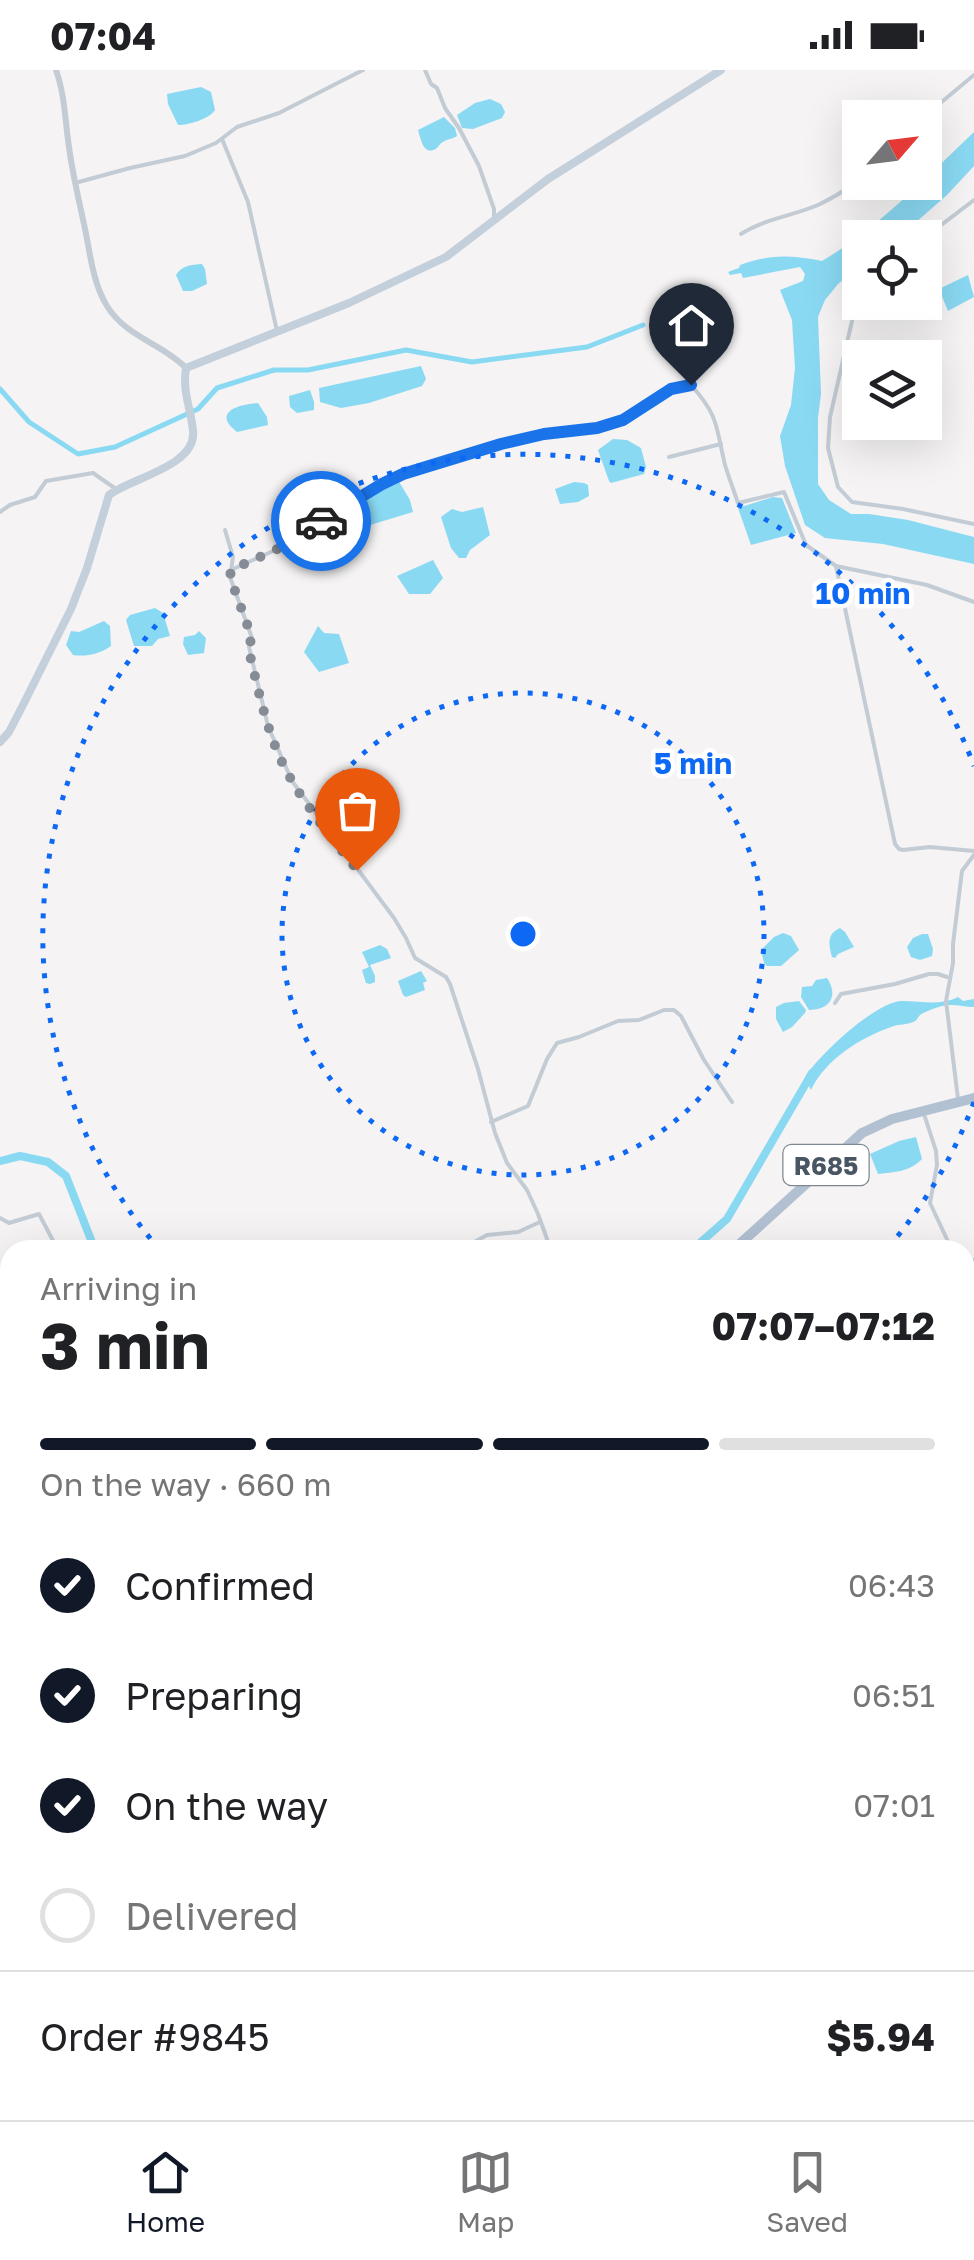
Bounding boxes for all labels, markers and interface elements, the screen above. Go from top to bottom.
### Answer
text: 07:04 [50,13,156,58]
north arrow [842,100,942,200]
map controls [842,100,942,440]
button: locate [842,220,942,320]
pin [649,283,734,386]
icon: home [664,298,719,353]
button: layers [842,340,942,440]
courier [271,471,371,571]
icon: car [294,494,349,549]
text: 10 min [815,575,911,611]
text: 5 min [654,745,732,781]
pin [315,768,400,871]
icon: bag [330,783,385,838]
centre of rings [505,916,541,952]
road number: R685 [784,1145,868,1185]
text: Arriving in [40,1269,197,1307]
text: 07:07–07:12 [712,1303,935,1348]
text: 3 min [40,1305,210,1383]
text: On the way · 660 m [40,1465,332,1503]
icon: check [40,1558,95,1613]
text: Confirmed [125,1563,315,1608]
text: 06:43 [848,1566,935,1604]
icon: check [40,1668,95,1723]
text: Preparing [125,1673,303,1718]
text: 06:51 [852,1676,935,1714]
icon: check [40,1778,95,1833]
text: On the way [125,1783,328,1828]
text: 07:01 [853,1786,935,1824]
text: Delivered [125,1893,298,1938]
text: Order #9845 [40,2014,270,2059]
text: $5.94 [826,2014,935,2059]
tab: Home [126,2145,205,2238]
tab: Map [457,2145,514,2238]
tab: Saved [766,2145,848,2238]

